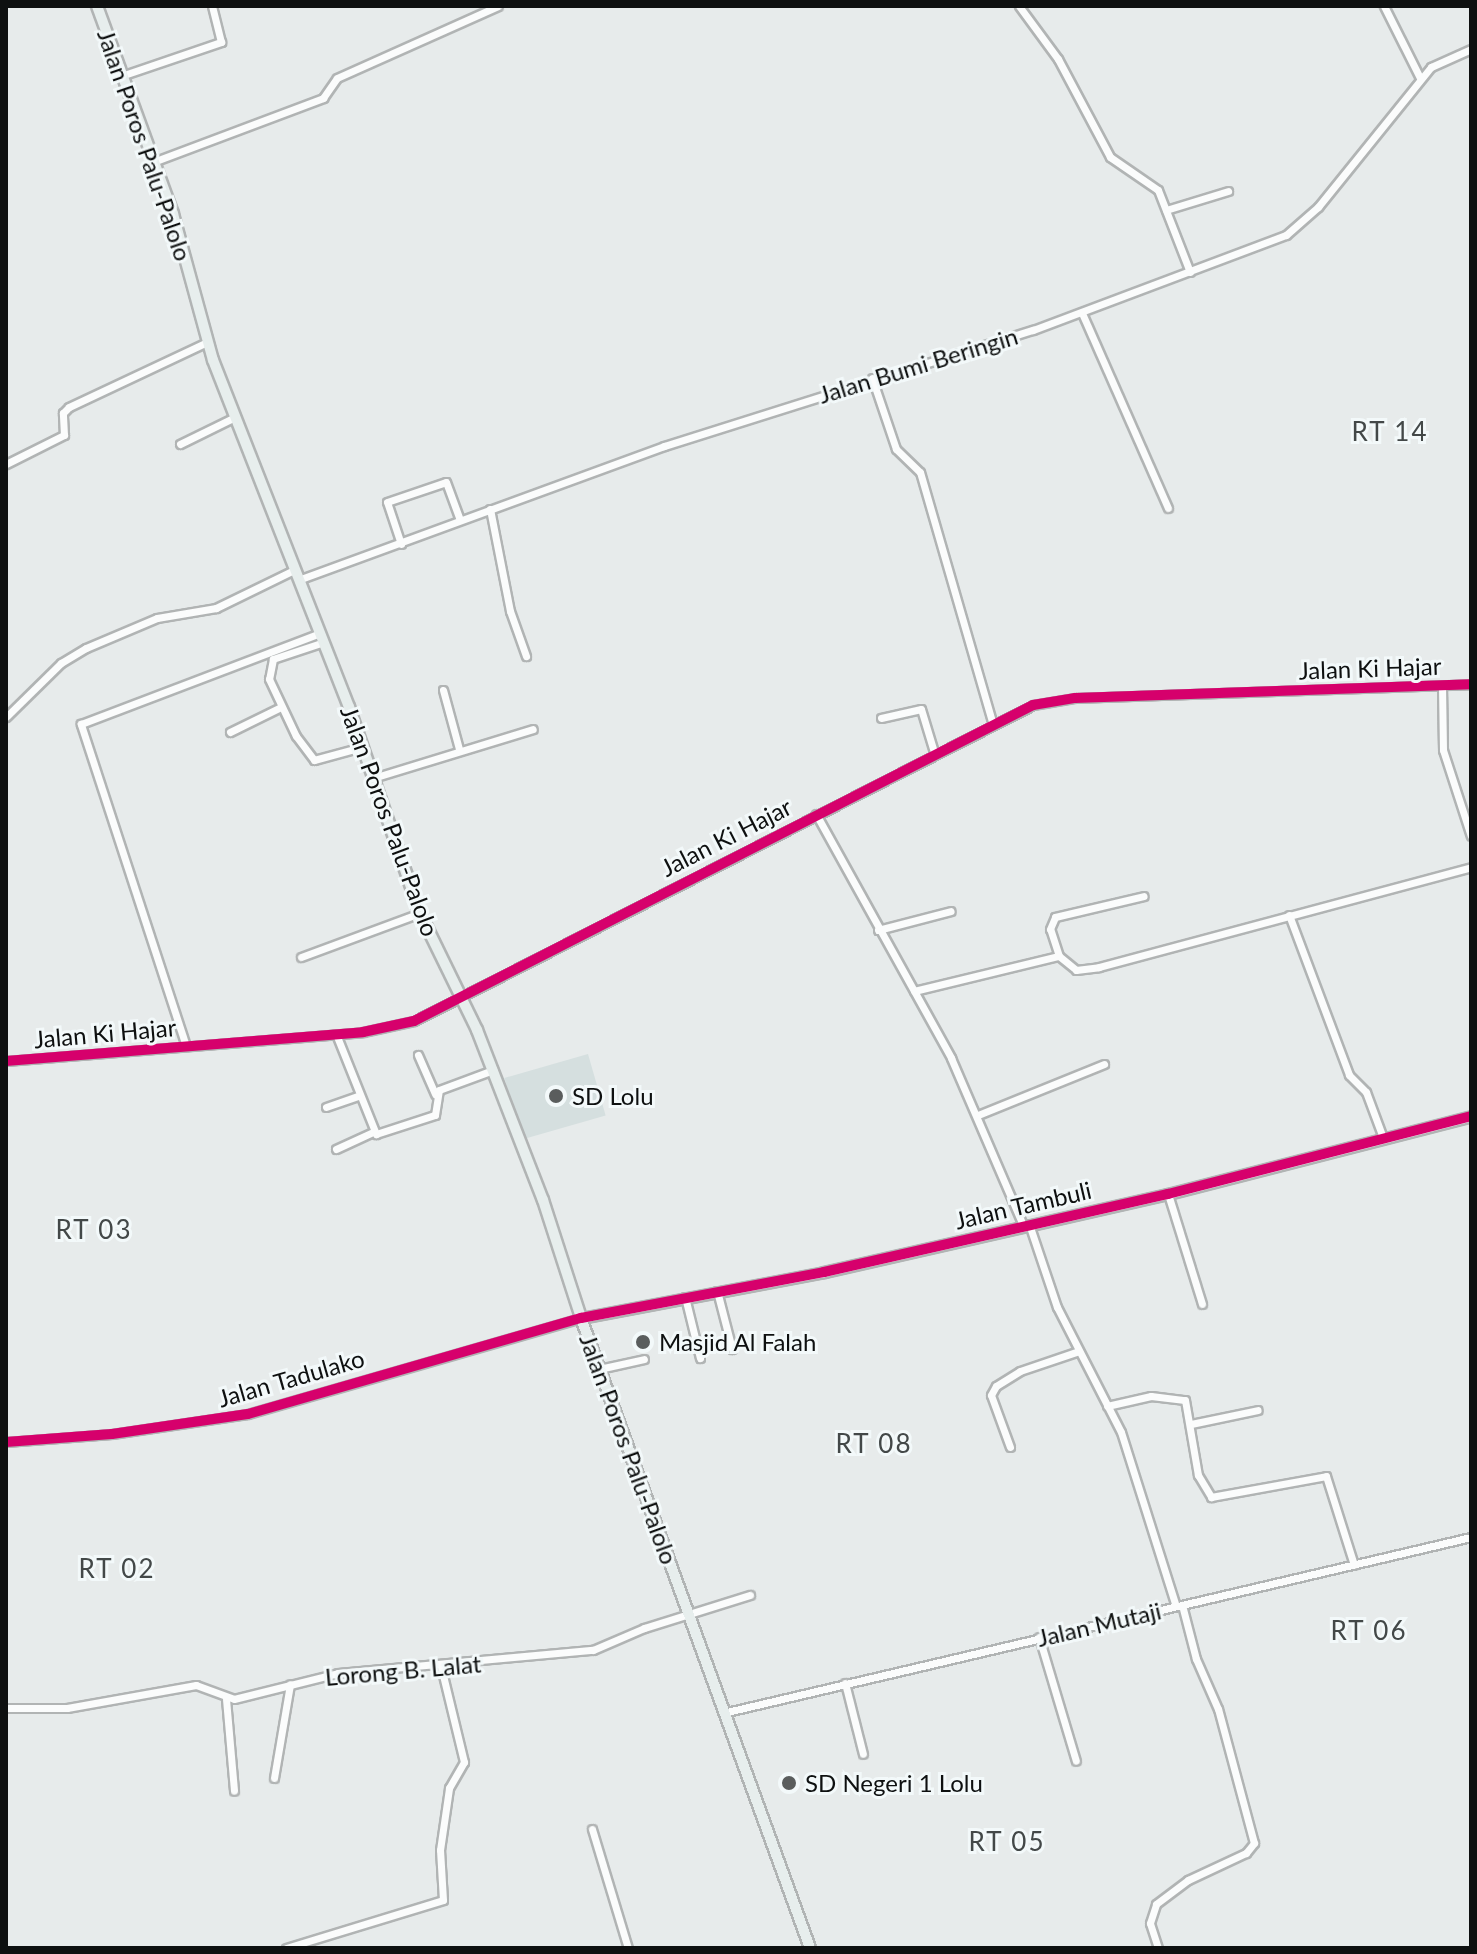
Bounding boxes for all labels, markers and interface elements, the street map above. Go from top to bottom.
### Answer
street label: Jalan Poros Palu-Palolo [92,25,198,265]
street label: Jalan Bumi Beringin [815,321,1021,409]
district label: RT 14 [1351,416,1429,448]
street label: Jalan Ki Hajar [1298,651,1442,685]
street label: Jalan Poros Palu-Palolo [335,702,445,940]
street label: Jalan Ki Hajar [656,792,796,882]
street label: Jalan Ki Hajar [33,1012,177,1054]
place label: SD Lolu [572,1082,654,1110]
marker: SD Lolu [547,1087,565,1105]
street label: Jalan Tambuli [952,1175,1094,1235]
district label: RT 03 [55,1214,133,1246]
place label: Masjid Al Falah [659,1328,817,1356]
street label: Jalan Poros Palu-Palolo [574,1330,684,1568]
marker: Masjid Al Falah [634,1333,652,1351]
street label: Jalan Tadulako [214,1343,368,1413]
district label: RT 08 [835,1428,913,1460]
district label: RT 02 [78,1553,156,1585]
street label: Jalan Mutaji [1034,1596,1164,1652]
district label: RT 06 [1330,1615,1408,1647]
street label: Lorong B. Lalat [324,1649,482,1691]
place label: SD Negeri 1 Lolu [805,1769,983,1797]
marker: SD Negeri 1 Lolu [780,1774,798,1792]
district label: RT 05 [968,1826,1046,1858]

